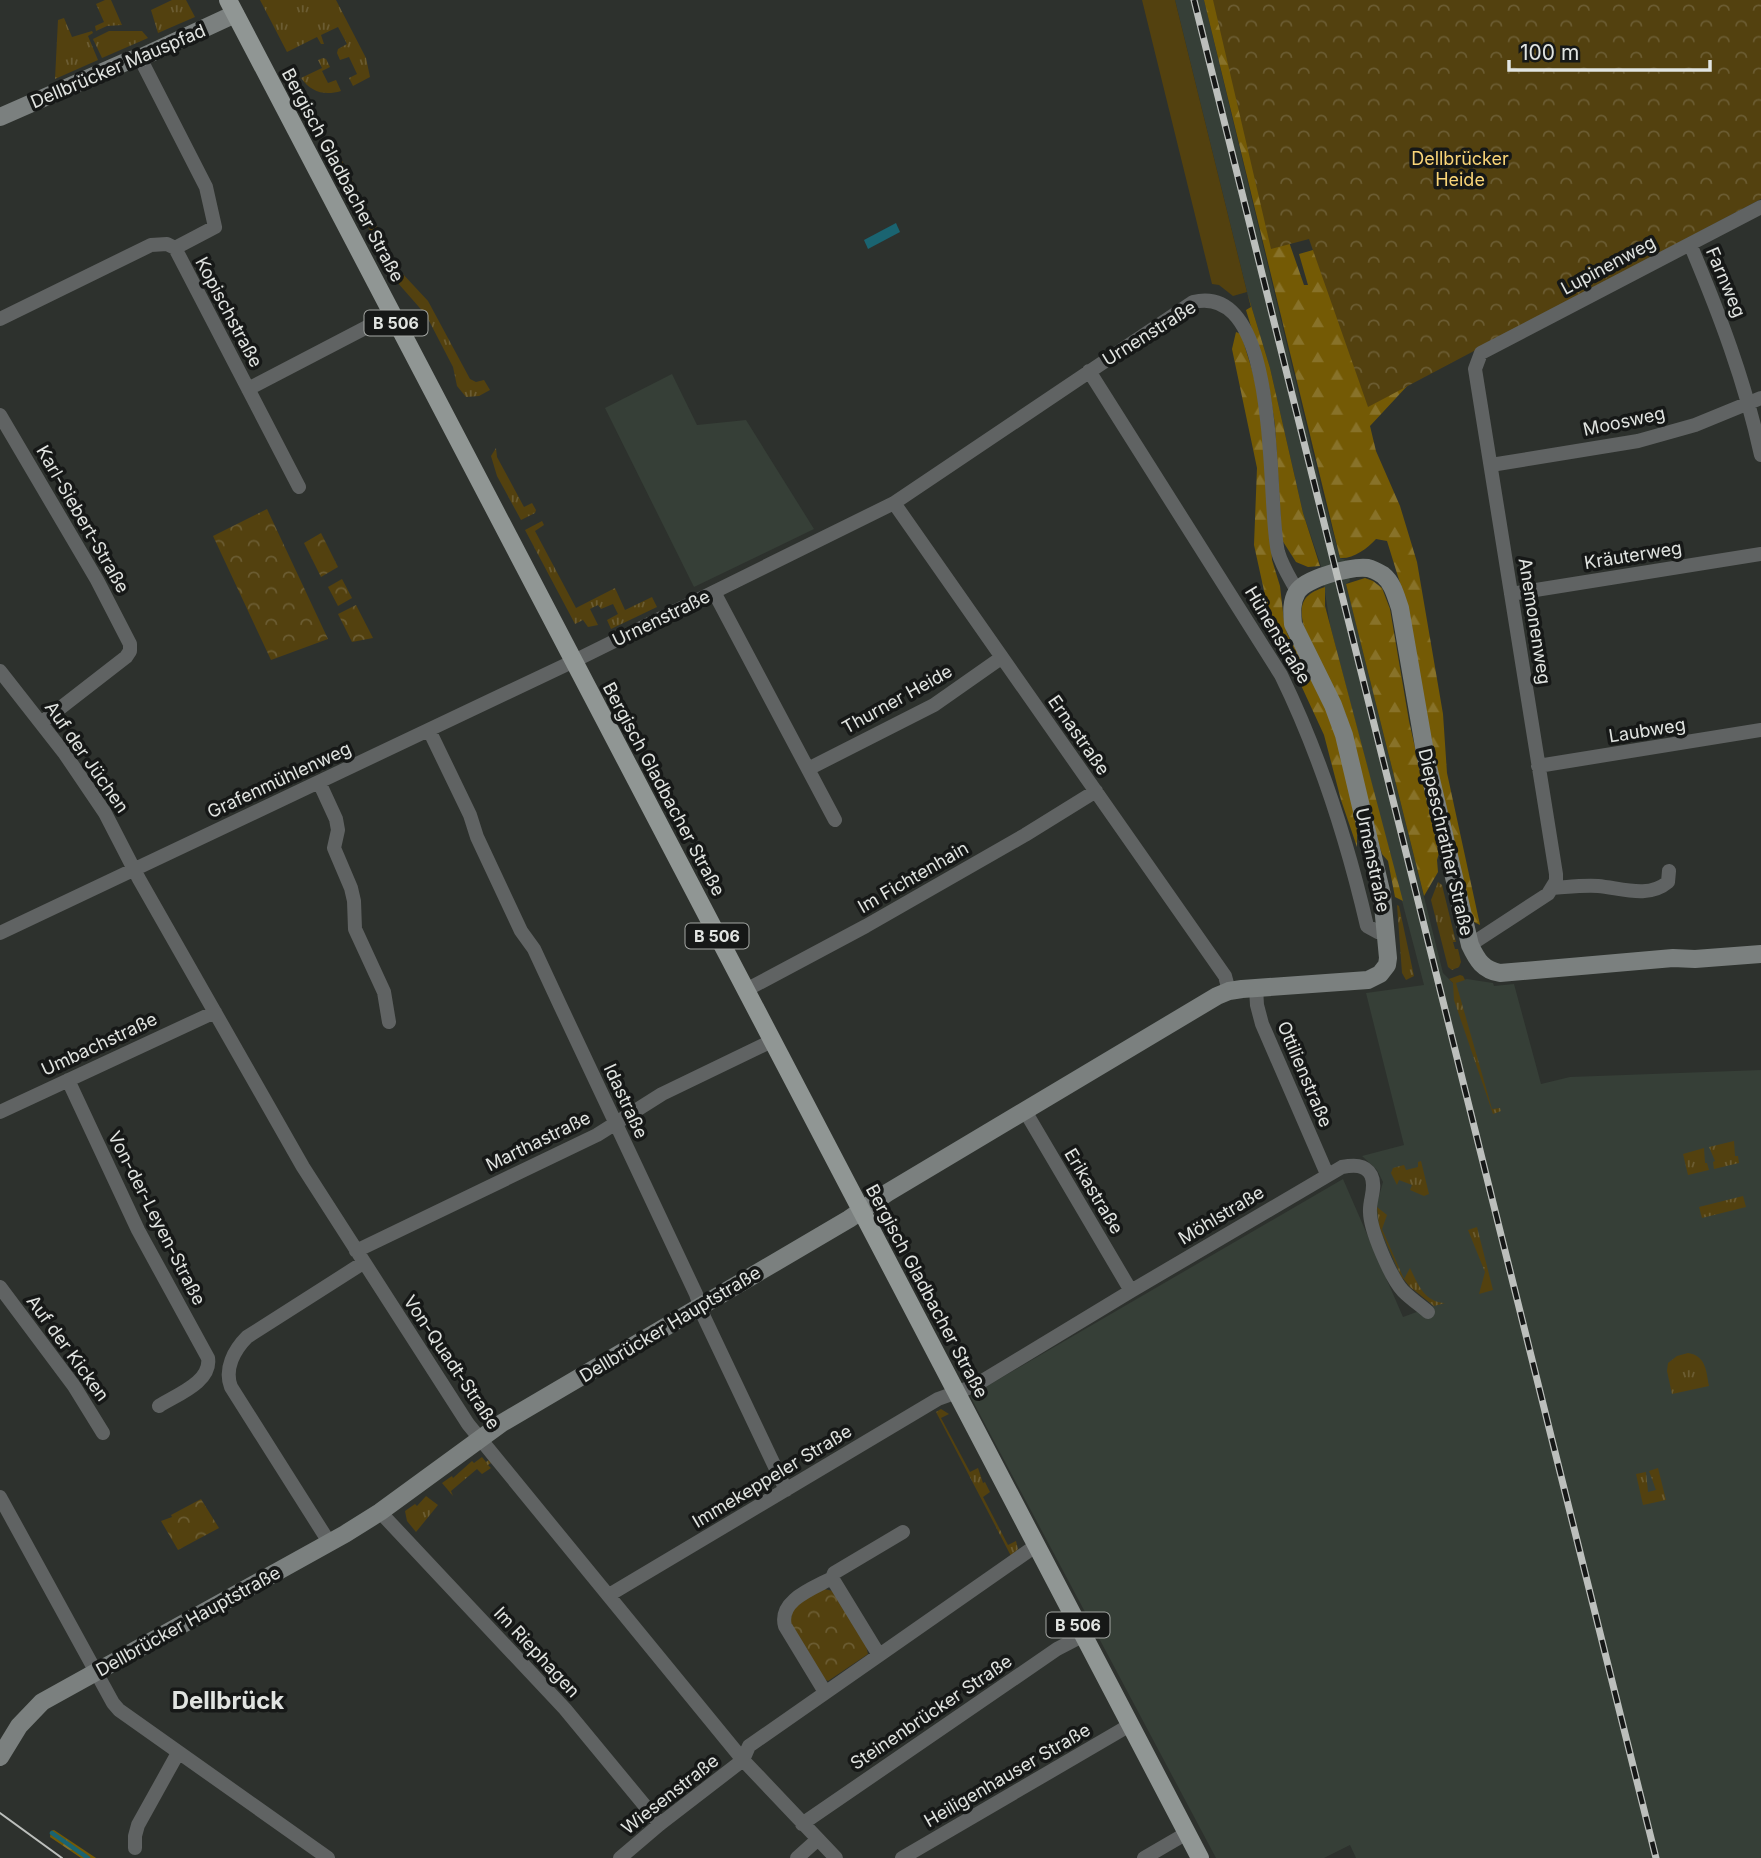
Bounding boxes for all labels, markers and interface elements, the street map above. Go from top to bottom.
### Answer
street label: Dellbrücker Mauspfad [27,20,209,112]
scale bar [1509,28,1710,72]
text: 100 m [1520,40,1579,65]
street label: Bergisch Gladbacher Straße [278,65,408,285]
park label: Dellbrücker Heide [1411,148,1509,190]
street label: Lupinenweg [1557,231,1659,299]
street label: Farnweg [1702,244,1750,320]
street label: Kopischstraße [191,253,267,371]
street label: Urnenstraße [1098,296,1200,370]
road number: B 506 [364,310,428,336]
street label: Moosweg [1581,402,1667,440]
street label: Karl-Siebert-Straße [32,442,134,596]
street label: Kräuterweg [1583,537,1683,573]
street label: Anemonenweg [1515,556,1555,686]
street label: Hünenstraße [1241,583,1315,687]
street label: Urnenstraße [609,585,713,651]
street label: Thurner Heide [838,660,956,738]
street label: Bergisch Gladbacher Straße [599,679,729,899]
street label: Ernastraße [1044,691,1114,779]
street label: Auf der Jüchen [41,697,133,817]
street label: Laubweg [1607,714,1687,746]
street label: Grafenmühlenweg [204,738,354,822]
street label: Diepeschrather Straße [1414,746,1478,938]
street label: Urnenstraße [1352,806,1394,914]
street label: Im Fichtenhain [854,837,972,917]
road number: B 506 [686,924,748,948]
street label: Umbachstraße [38,1008,160,1080]
street label: Ottilienstraße [1273,1018,1337,1130]
street label: Idastraße [600,1060,652,1142]
street label: Marthastraße [482,1107,594,1175]
street label: Von-der-Leyen-Straße [104,1127,210,1309]
street label: Erikastraße [1060,1144,1128,1238]
street label: Bergisch Gladbacher Straße [862,1181,992,1401]
street label: Möhlstraße [1174,1181,1268,1249]
street label: Dellbrücker Hauptstraße [576,1262,764,1386]
street label: Auf der Kicken [23,1291,113,1405]
street label: Von-Quadt-Straße [399,1291,505,1433]
street label: Immekeppeler Straße [689,1420,855,1532]
street label: Dellbrücker Hauptstraße [92,1562,284,1680]
street label: Im Riephagen [490,1602,584,1702]
road number: B 506 [1046,1612,1110,1638]
street label: Steinenbrücker Straße [846,1650,1016,1774]
district label: Dellbrück [172,1686,284,1715]
street label: Heiligenhauser Straße [920,1719,1094,1831]
street label: Wiesenstraße [617,1750,723,1838]

